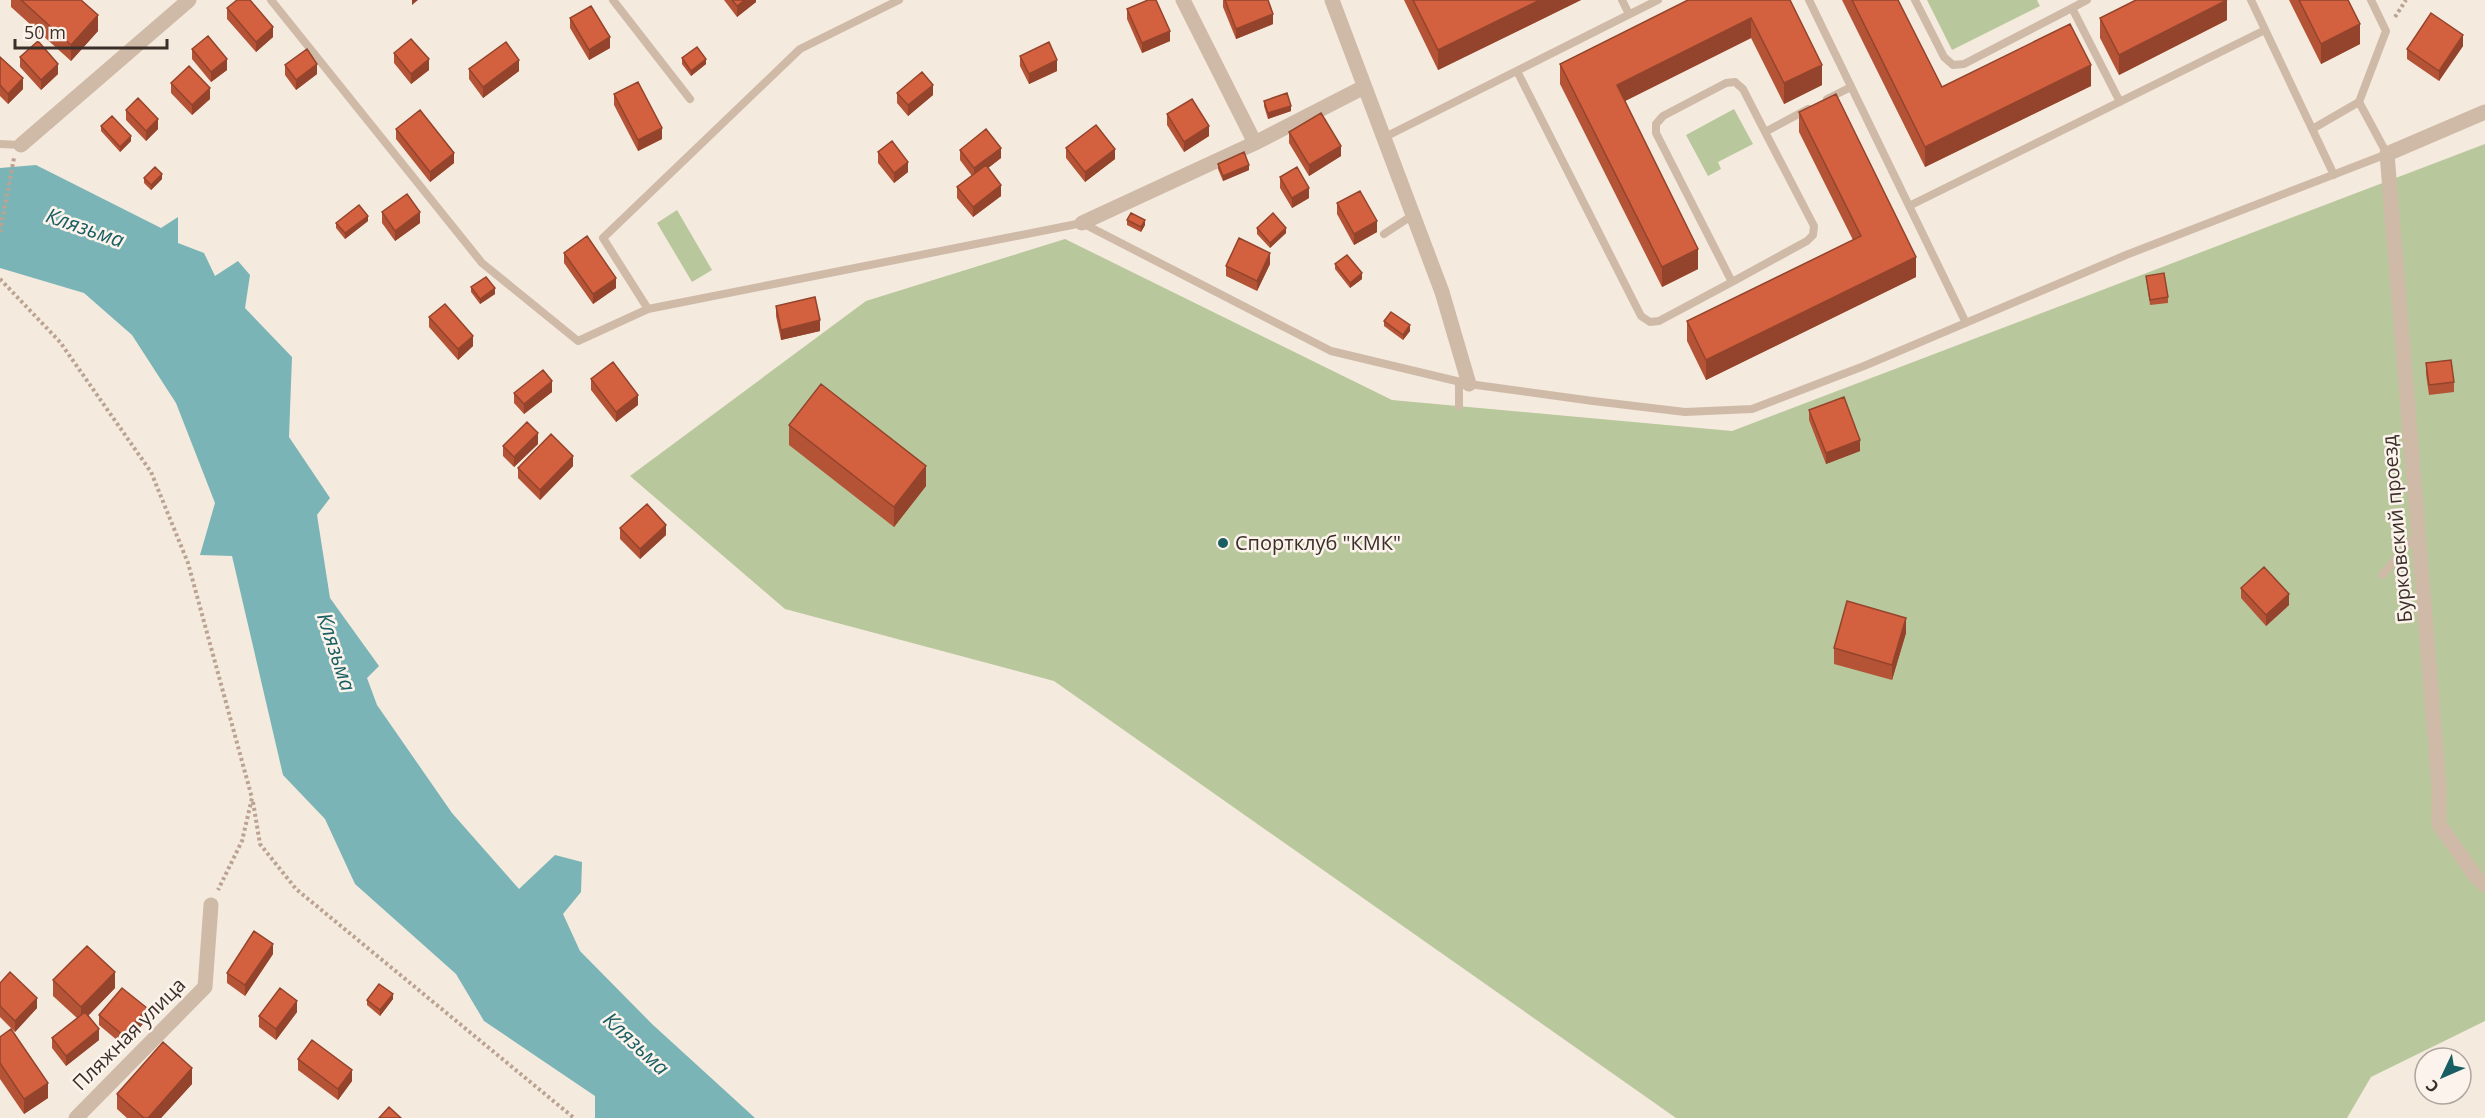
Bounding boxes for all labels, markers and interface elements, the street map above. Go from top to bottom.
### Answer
scale bar [15,12,166,50]
text: 50 m [24,20,66,44]
water label: Клязьма [43,201,128,253]
street label: Бурковский проезд [2375,434,2418,624]
place label: Спортклуб "КМК" [1235,529,1401,556]
marker: Спортклуб "КМК" [1216,536,1230,550]
water label: Клязьма [311,609,363,695]
street label: Пляжная улица [66,971,191,1096]
water label: Клязьма [598,1005,676,1081]
north arrow [2413,1046,2473,1106]
text: С [2421,1075,2444,1098]

